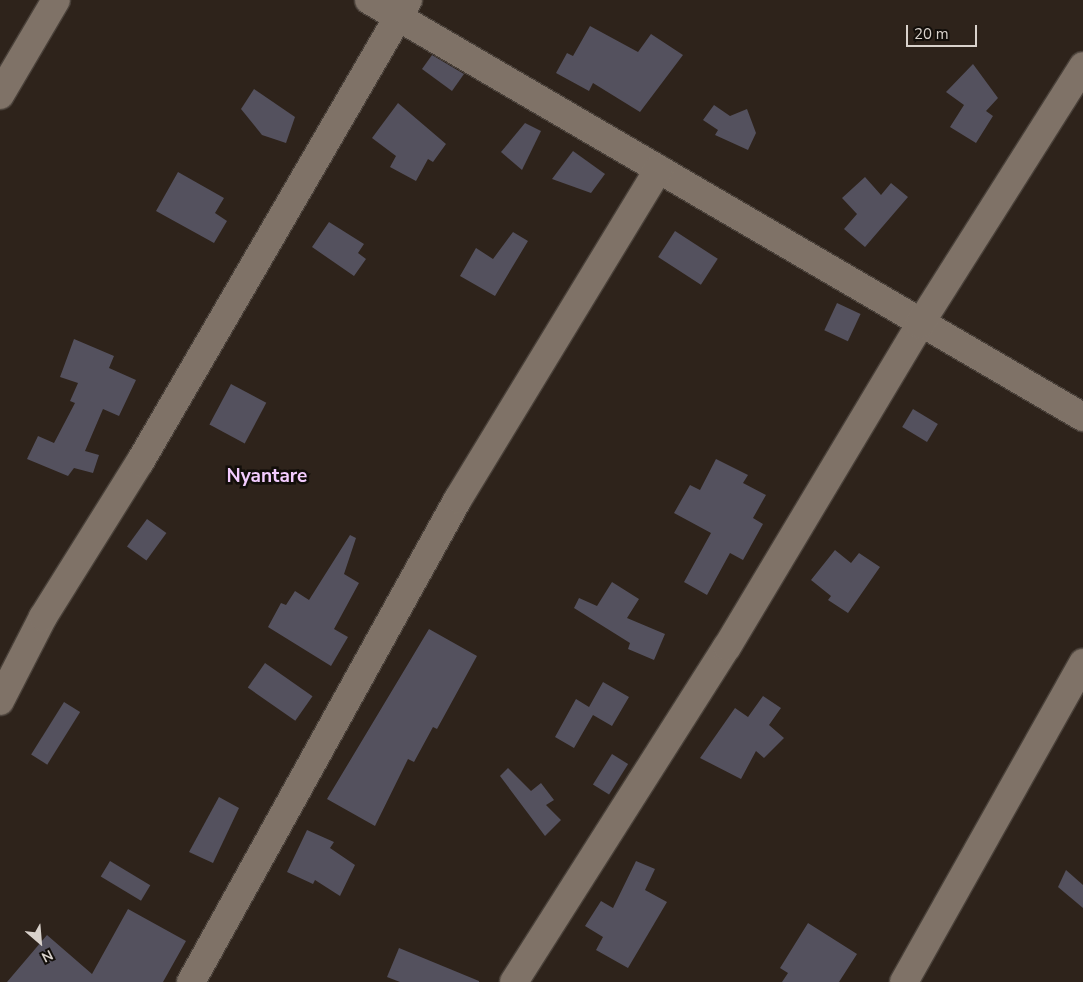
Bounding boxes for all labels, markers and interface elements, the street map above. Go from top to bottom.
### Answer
scale bar [908,15,979,47]
text: 20 m [914,24,949,44]
district label: Nyantare [227,466,307,488]
north arrow [15,917,65,967]
text: N [38,945,56,967]

